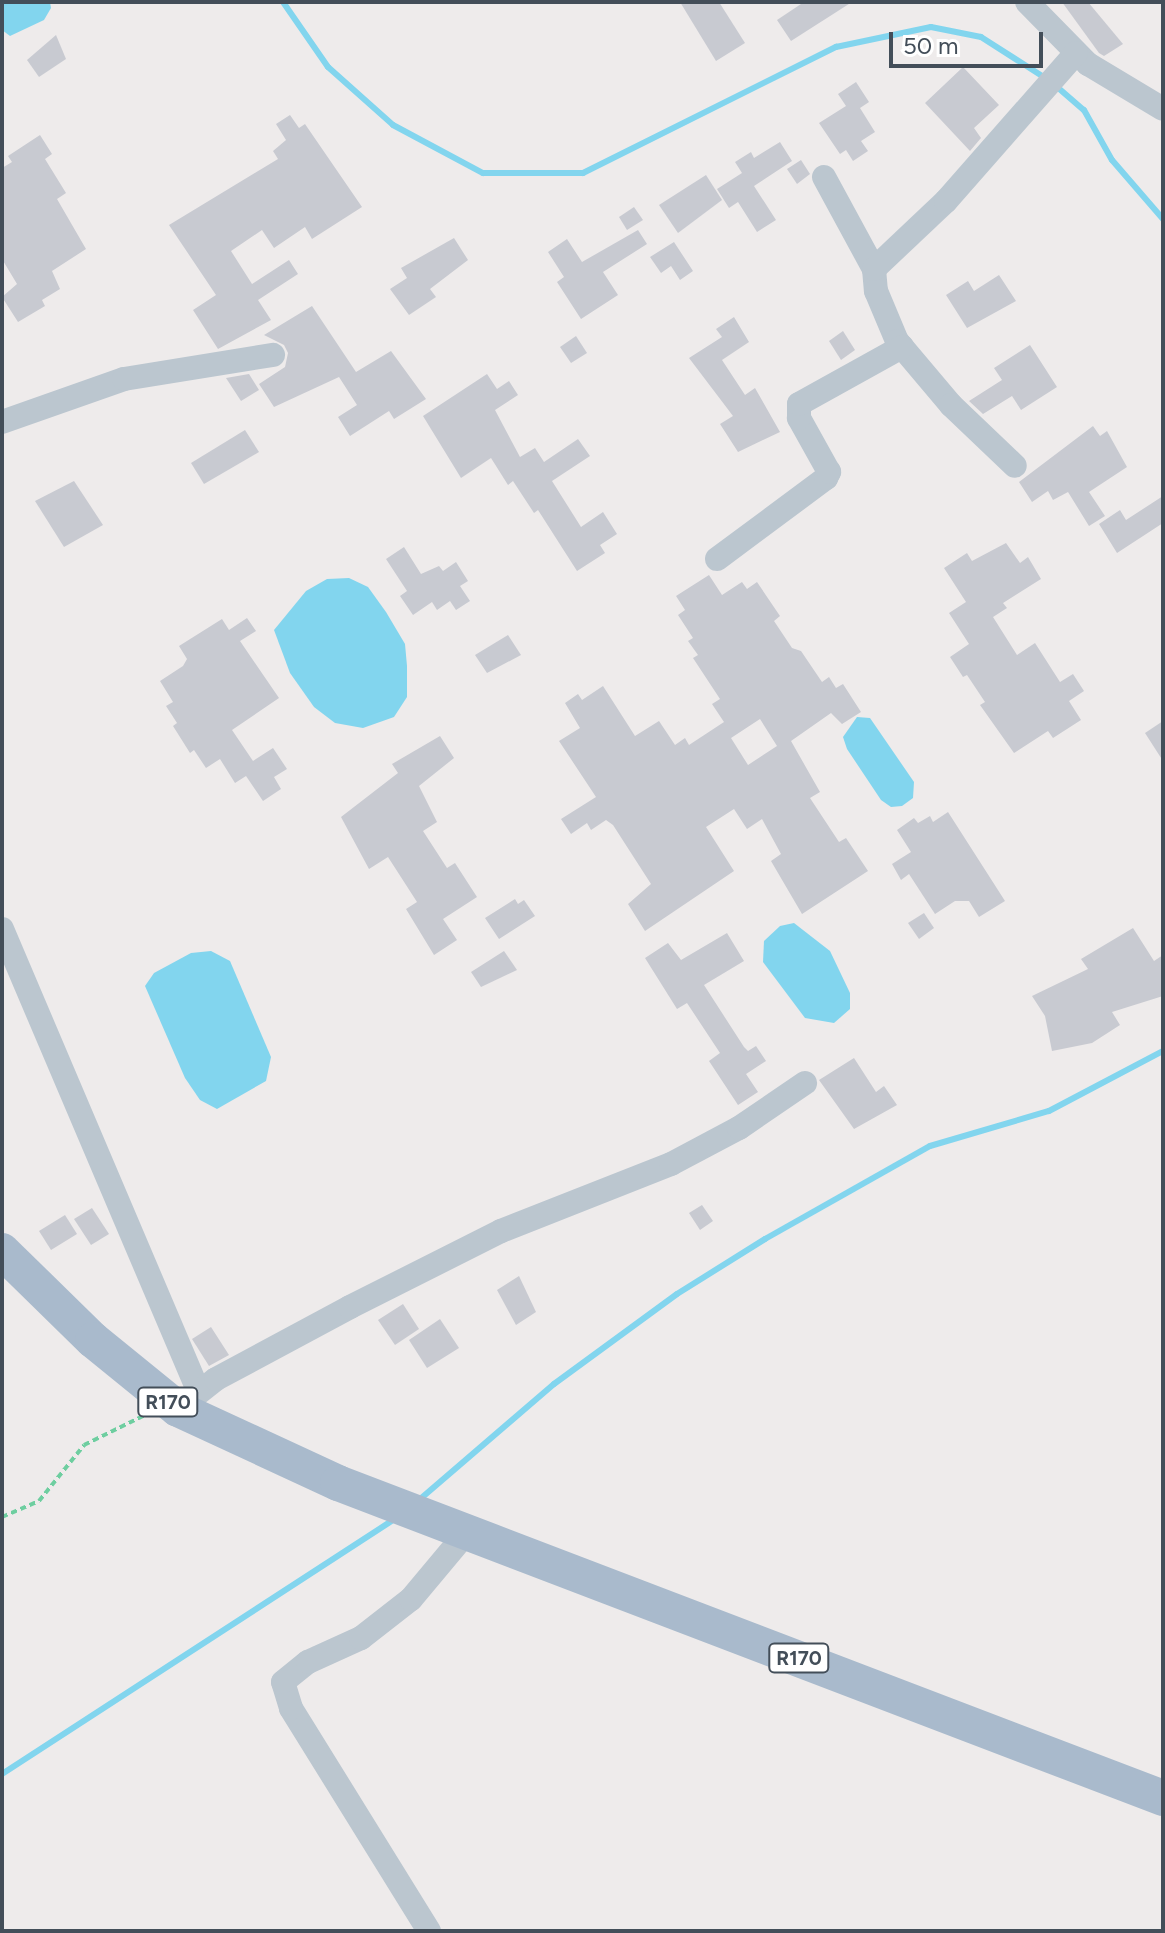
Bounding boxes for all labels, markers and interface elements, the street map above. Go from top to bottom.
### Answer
scale bar [893,16,1047,66]
text: 50 m [903,31,959,60]
road number: R170 [136,1386,200,1418]
road number: R170 [767,1642,831,1674]

